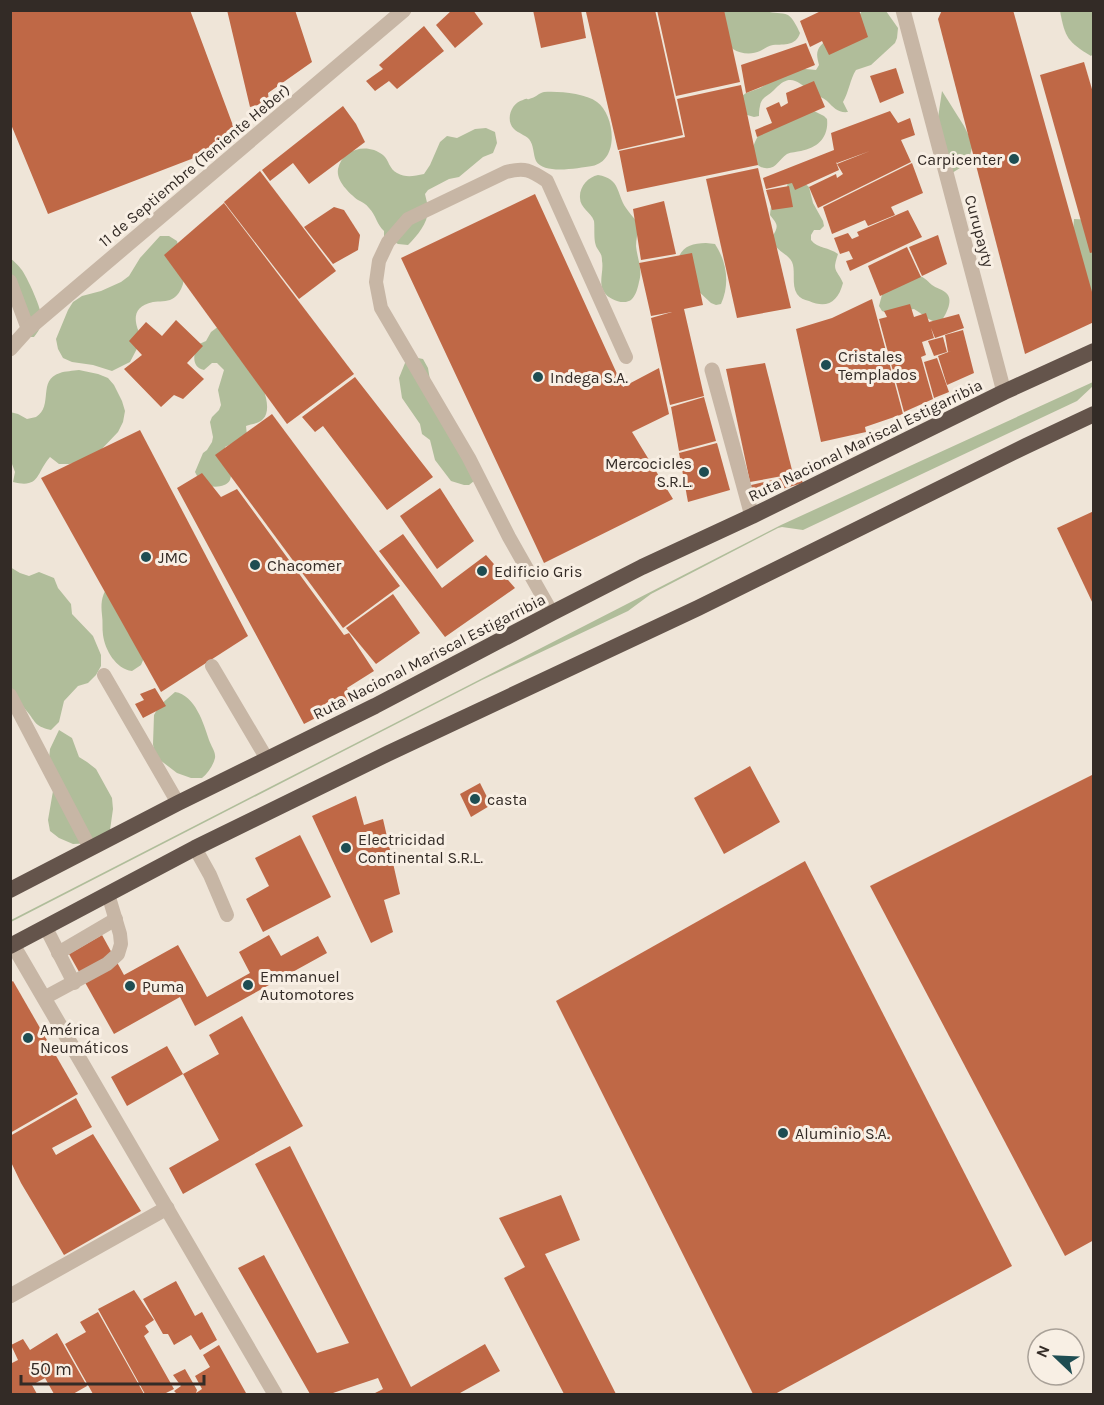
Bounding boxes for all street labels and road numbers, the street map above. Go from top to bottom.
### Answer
street label: 11 de Septiembre (Teniente Heber) [95,80,294,251]
street label: Curupayty [961,193,998,270]
street label: Ruta Nacional Mariscal Estigarribia [745,375,986,506]
street label: Ruta Nacional Mariscal Estigarribia [310,589,549,724]

